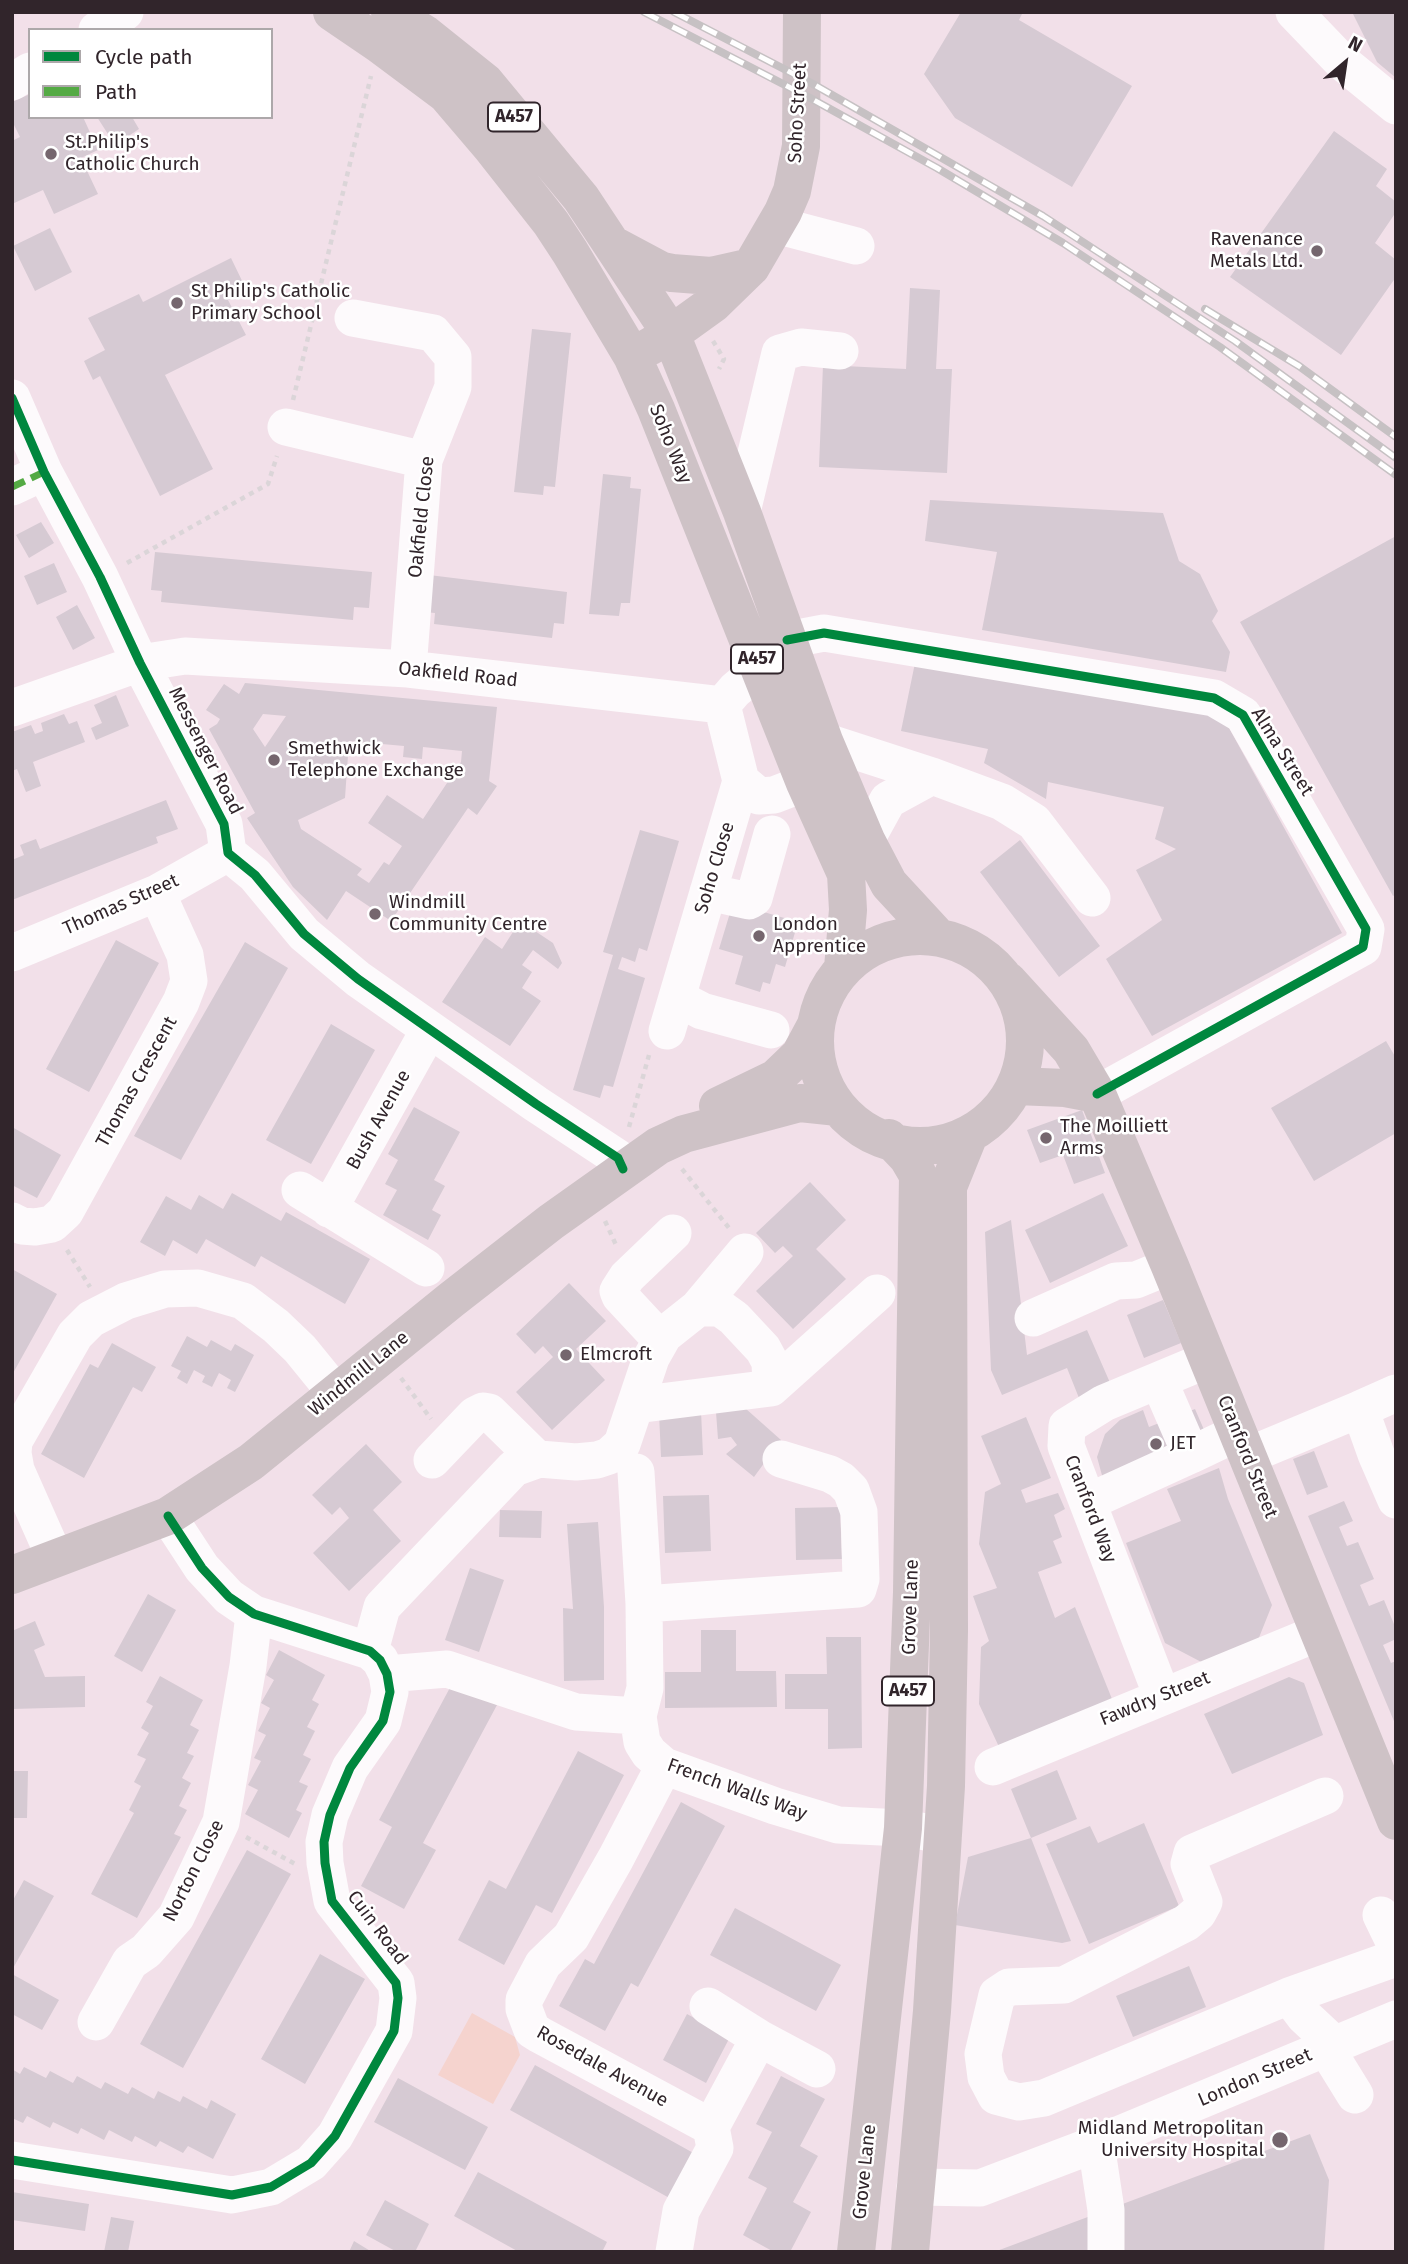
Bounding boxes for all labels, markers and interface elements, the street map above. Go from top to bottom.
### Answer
legend [28,28,273,119]
north arrow [1310,28,1380,98]
text: N [1344,31,1367,57]
text: Cycle path [95,44,193,70]
street label: Soho Street [784,62,812,164]
text: Path [95,79,137,105]
road number: A457 [488,103,540,132]
place label: St.Philip's Catholic Church [65,132,200,176]
marker: St.Philip's Catholic Church [43,146,59,162]
place label: Ravenance Metals Ltd. [1210,229,1303,273]
marker: Ravenance Metals Ltd. [1309,243,1325,259]
place label: St Philip's Catholic Primary School [191,281,350,325]
marker: St Philip's Catholic Primary School [169,295,185,311]
street label: Soho Way [644,401,696,487]
street label: Oakfield Close [404,455,440,579]
road number: A457 [731,644,783,674]
street label: Oakfield Road [397,657,519,693]
street label: Messenger Road [163,683,247,819]
street label: Alma Street [1246,704,1318,800]
place label: Smethwick Telephone Exchange [288,738,464,782]
marker: Smethwick Telephone Exchange [266,752,282,768]
street label: Soho Close [690,819,740,917]
street label: Thomas Street [60,869,182,941]
place label: Windmill Community Centre [389,892,547,936]
marker: Windmill Community Centre [367,906,383,922]
place label: London Apprentice [773,914,866,958]
marker: London Apprentice [751,928,767,944]
street label: Thomas Crescent [92,1013,182,1151]
street label: Bush Avenue [342,1066,416,1174]
place label: The Moilliett Arms [1060,1116,1168,1160]
marker: The Moilliett Arms [1038,1130,1054,1146]
street label: Windmill Lane [304,1327,414,1421]
place label: Elmcroft [580,1344,652,1366]
marker: Elmcroft [558,1347,574,1363]
street label: Cranford Street [1212,1392,1282,1522]
place label: JET [1170,1433,1196,1455]
marker: JET [1148,1436,1164,1452]
street label: Cranford Way [1059,1452,1121,1566]
street label: Grove Lane [898,1559,924,1655]
street label: Fawdry Street [1097,1667,1213,1731]
road number: A457 [882,1676,934,1706]
street label: French Walls Way [664,1754,810,1826]
street label: Norton Close [159,1816,229,1926]
street label: Cuin Road [342,1887,412,1969]
street label: Rosedale Avenue [532,2021,672,2113]
street label: London Street [1195,2044,1315,2112]
place label: Midland Metropolitan University Hospital [1078,2118,1264,2162]
street label: Grove Lane [849,2123,881,2221]
marker: Midland Metropolitan University Hospital [1270,2130,1290,2150]

